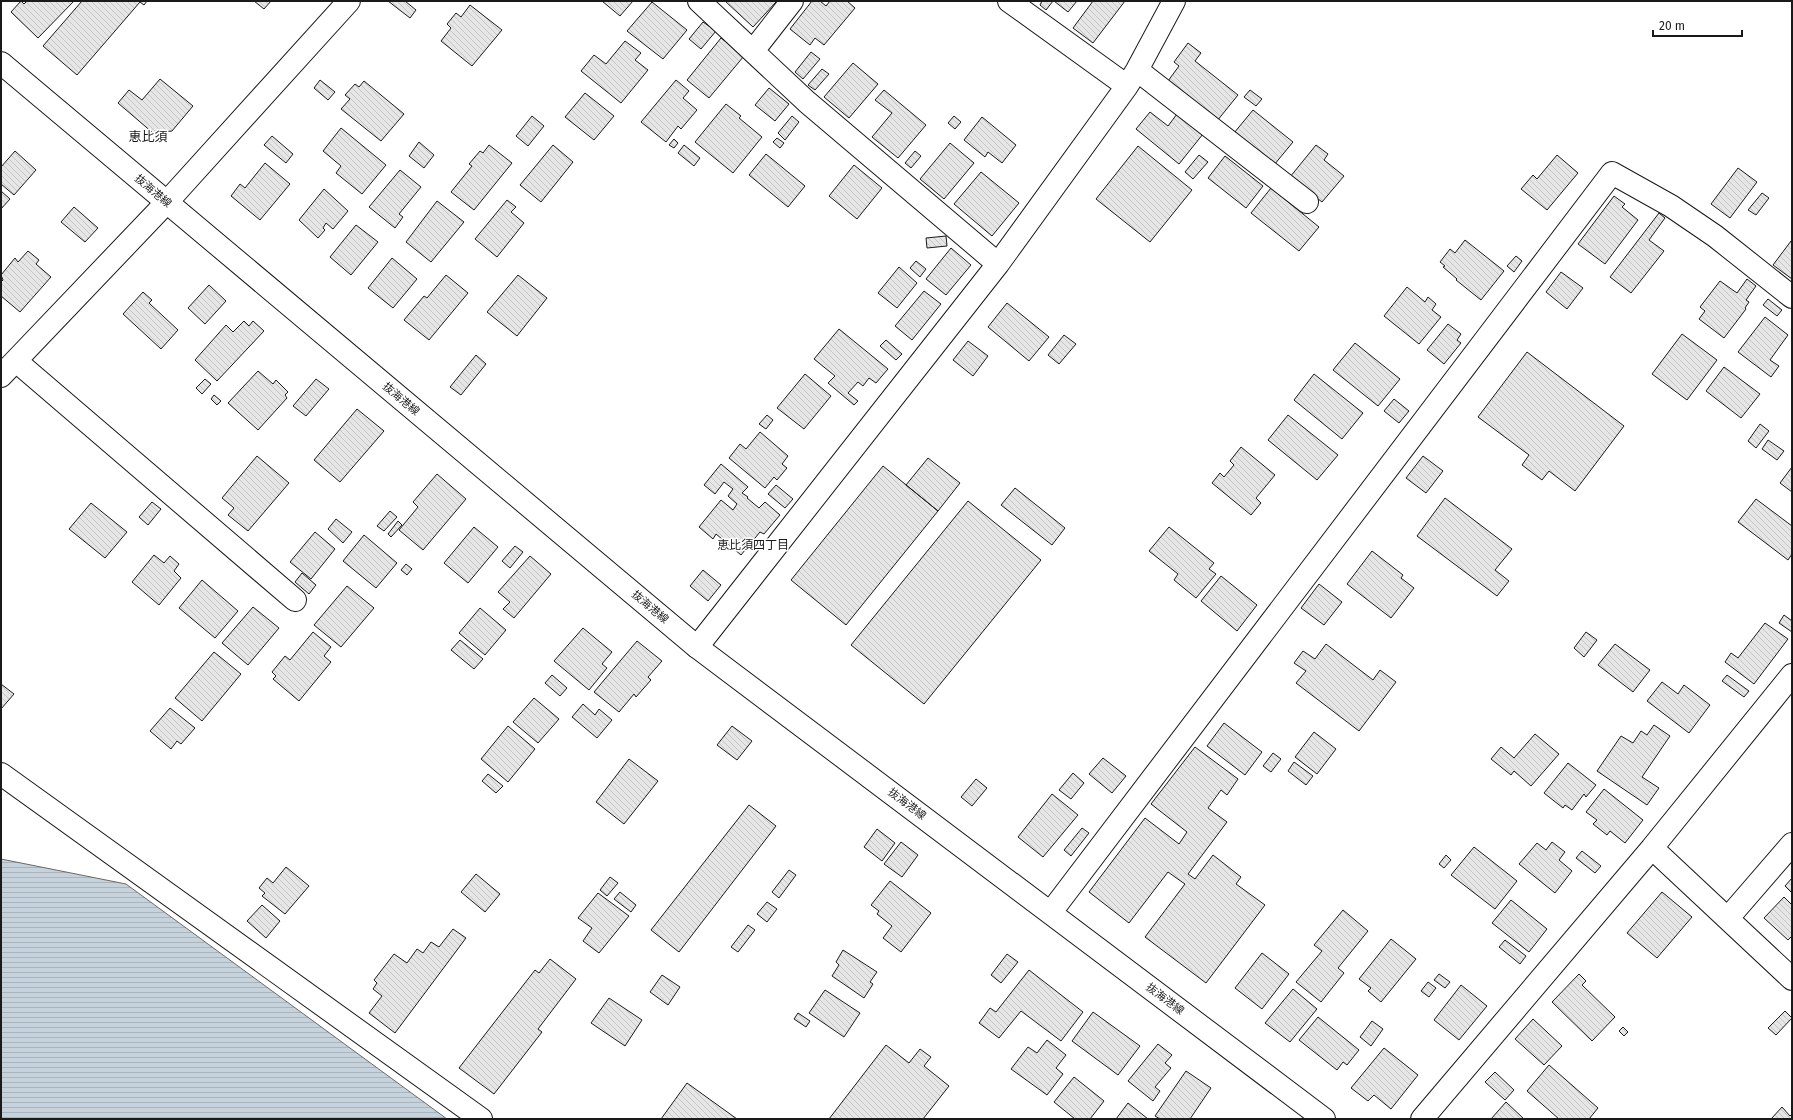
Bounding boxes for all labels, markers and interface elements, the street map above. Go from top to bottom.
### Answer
scale bar [1653,12,1742,38]
text: 20 m [1659,19,1685,33]
district label: 恵比須 [128,129,168,144]
street label: 抜海港線 [132,172,174,210]
street label: 抜海港線 [380,380,422,418]
district label: 恵比須四丁目 [717,538,789,552]
street label: 抜海港線 [629,588,671,626]
street label: 抜海港線 [886,786,928,822]
street label: 抜海港線 [1144,981,1186,1017]

